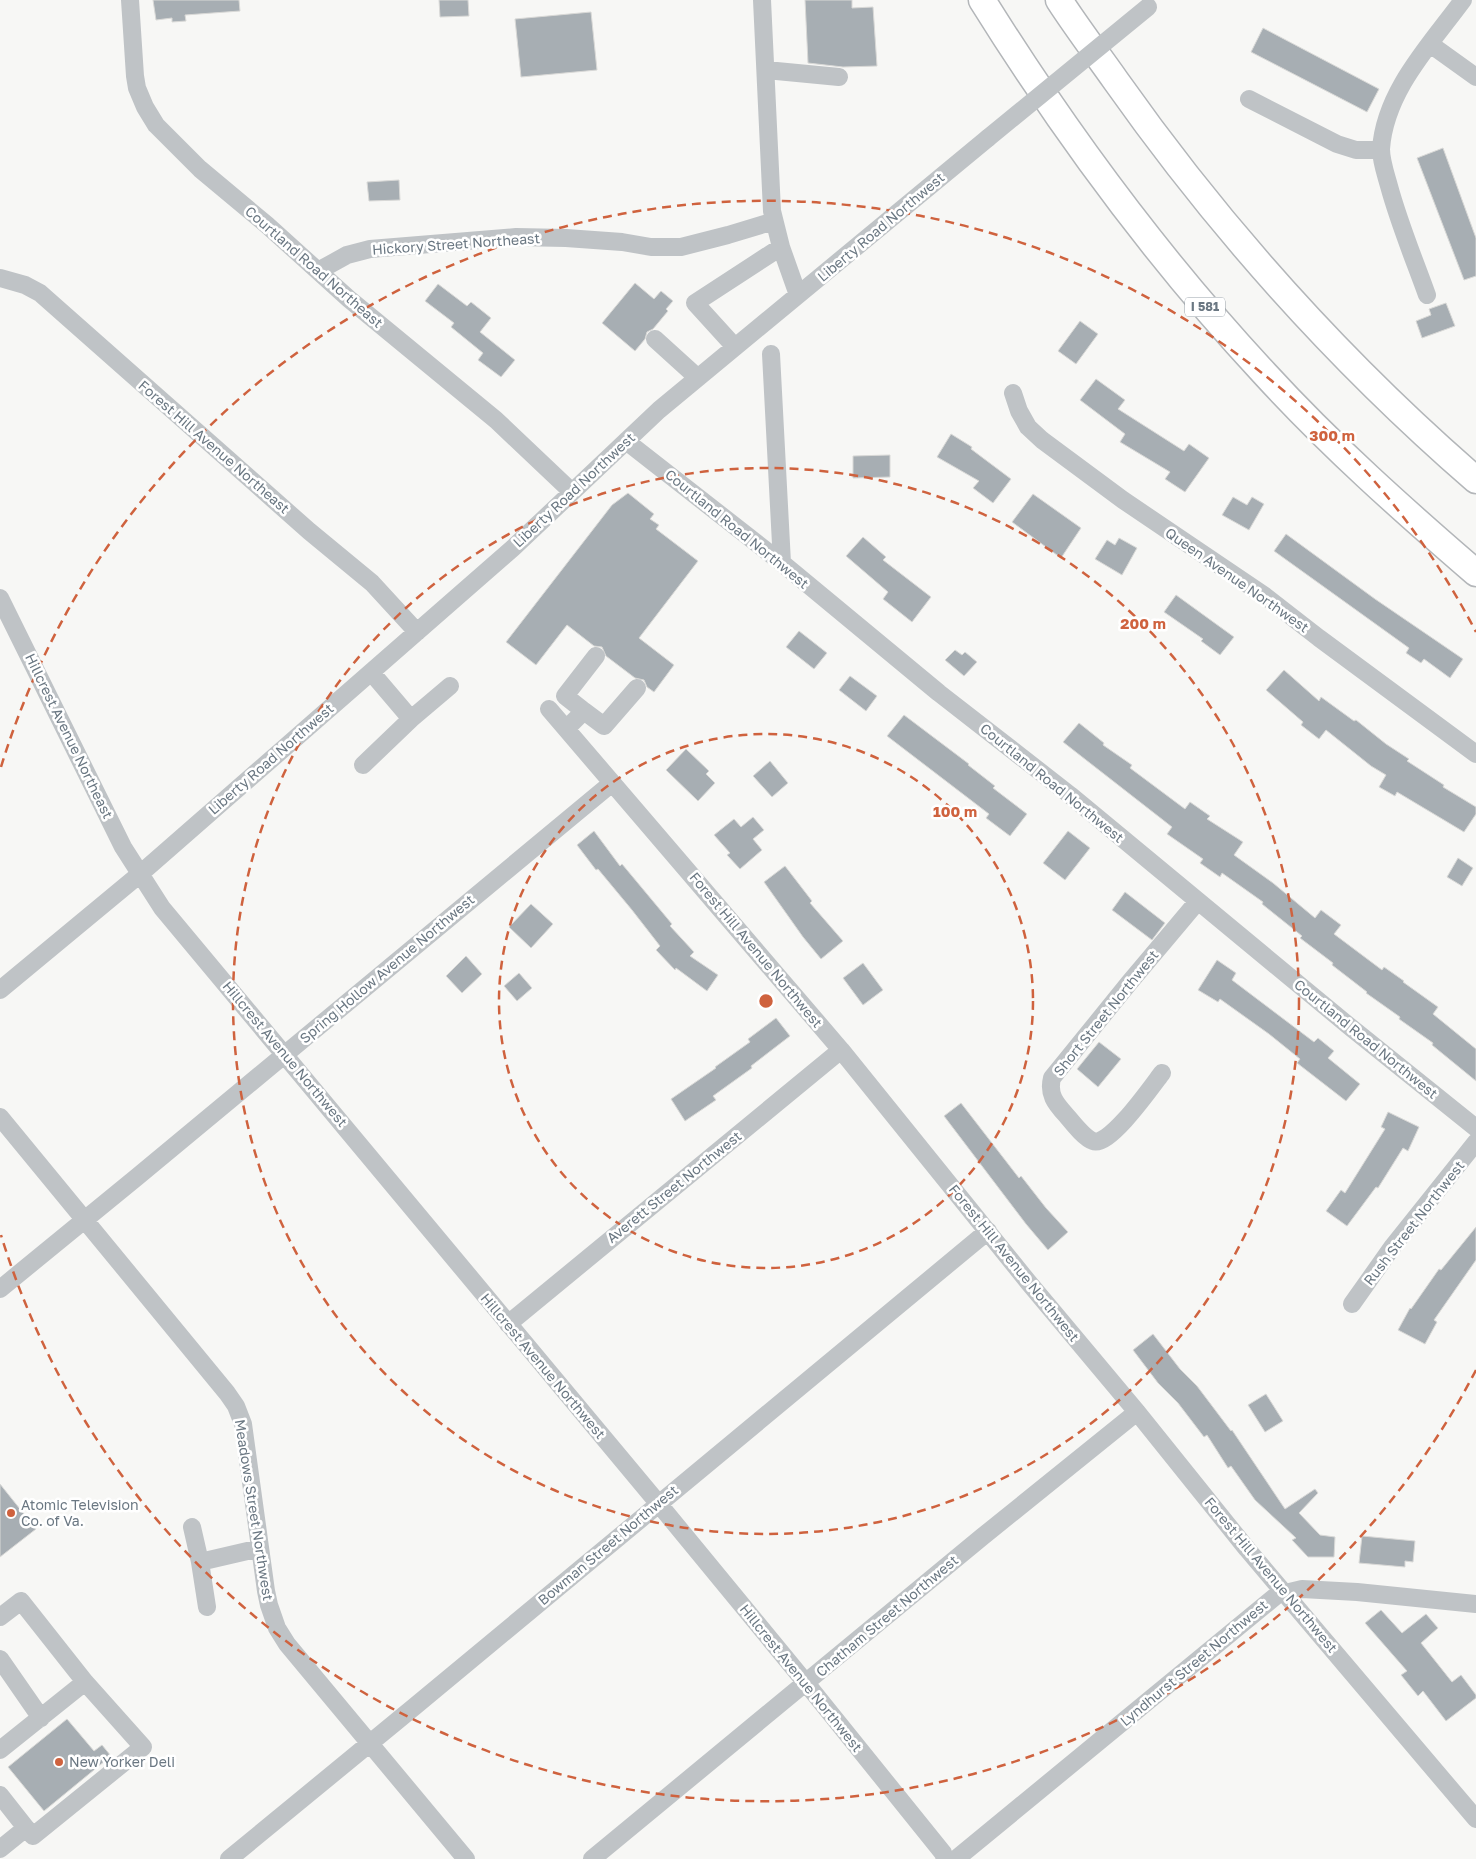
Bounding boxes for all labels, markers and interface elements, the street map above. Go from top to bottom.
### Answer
street label: Liberty Road Northwest [814,169,948,285]
street label: Courtland Road Northeast [242,202,387,331]
street label: Hickory Street Northeast [371,229,540,258]
road number: I 581 [1185,298,1225,316]
street label: Forest Hill Avenue Northeast [135,376,293,517]
text: 300 m [1309,426,1355,444]
street label: Liberty Road Northwest [509,429,638,551]
street label: Courtland Road Northwest [662,465,813,592]
street label: Queen Avenue Northwest [1162,524,1312,636]
text: 200 m [1120,614,1166,632]
street label: Hillcrest Avenue Northeast [22,650,117,821]
street label: Liberty Road Northwest [205,700,337,818]
street label: Courtland Road Northwest [977,719,1128,846]
text: 100 m [933,802,977,820]
street label: Forest Hill Avenue Northwest [686,869,826,1031]
street label: Spring Hollow Avenue Northwest [296,891,477,1047]
street label: Short Street Northwest [1050,946,1162,1079]
street label: Courtland Road Northwest [1291,975,1442,1102]
street label: Hillcrest Avenue Northwest [219,977,351,1130]
centre of rings [757,992,775,1010]
street label: Averett Street Northwest [603,1127,744,1246]
street label: Rush Street Northwest [1360,1157,1468,1288]
street label: Forest Hill Avenue Northwest [946,1181,1083,1345]
street label: Hillcrest Avenue Northwest [477,1289,609,1442]
street label: Meadows Street Northwest [232,1418,277,1602]
street label: Bowman Street Northwest [534,1481,681,1608]
street label: Forest Hill Avenue Northwest [1201,1494,1341,1656]
place label: Atomic Television Co. of Va. [21,1496,139,1529]
marker: Atomic Television Co. of Va. [5,1507,17,1519]
street label: Chatham Street Northwest [812,1551,961,1680]
street label: Lyndhurst Street Northwest [1117,1596,1271,1729]
street label: Hillcrest Avenue Northwest [737,1600,866,1755]
place label: New Yorker Deli [69,1753,175,1770]
marker: New Yorker Deli [53,1756,65,1768]

